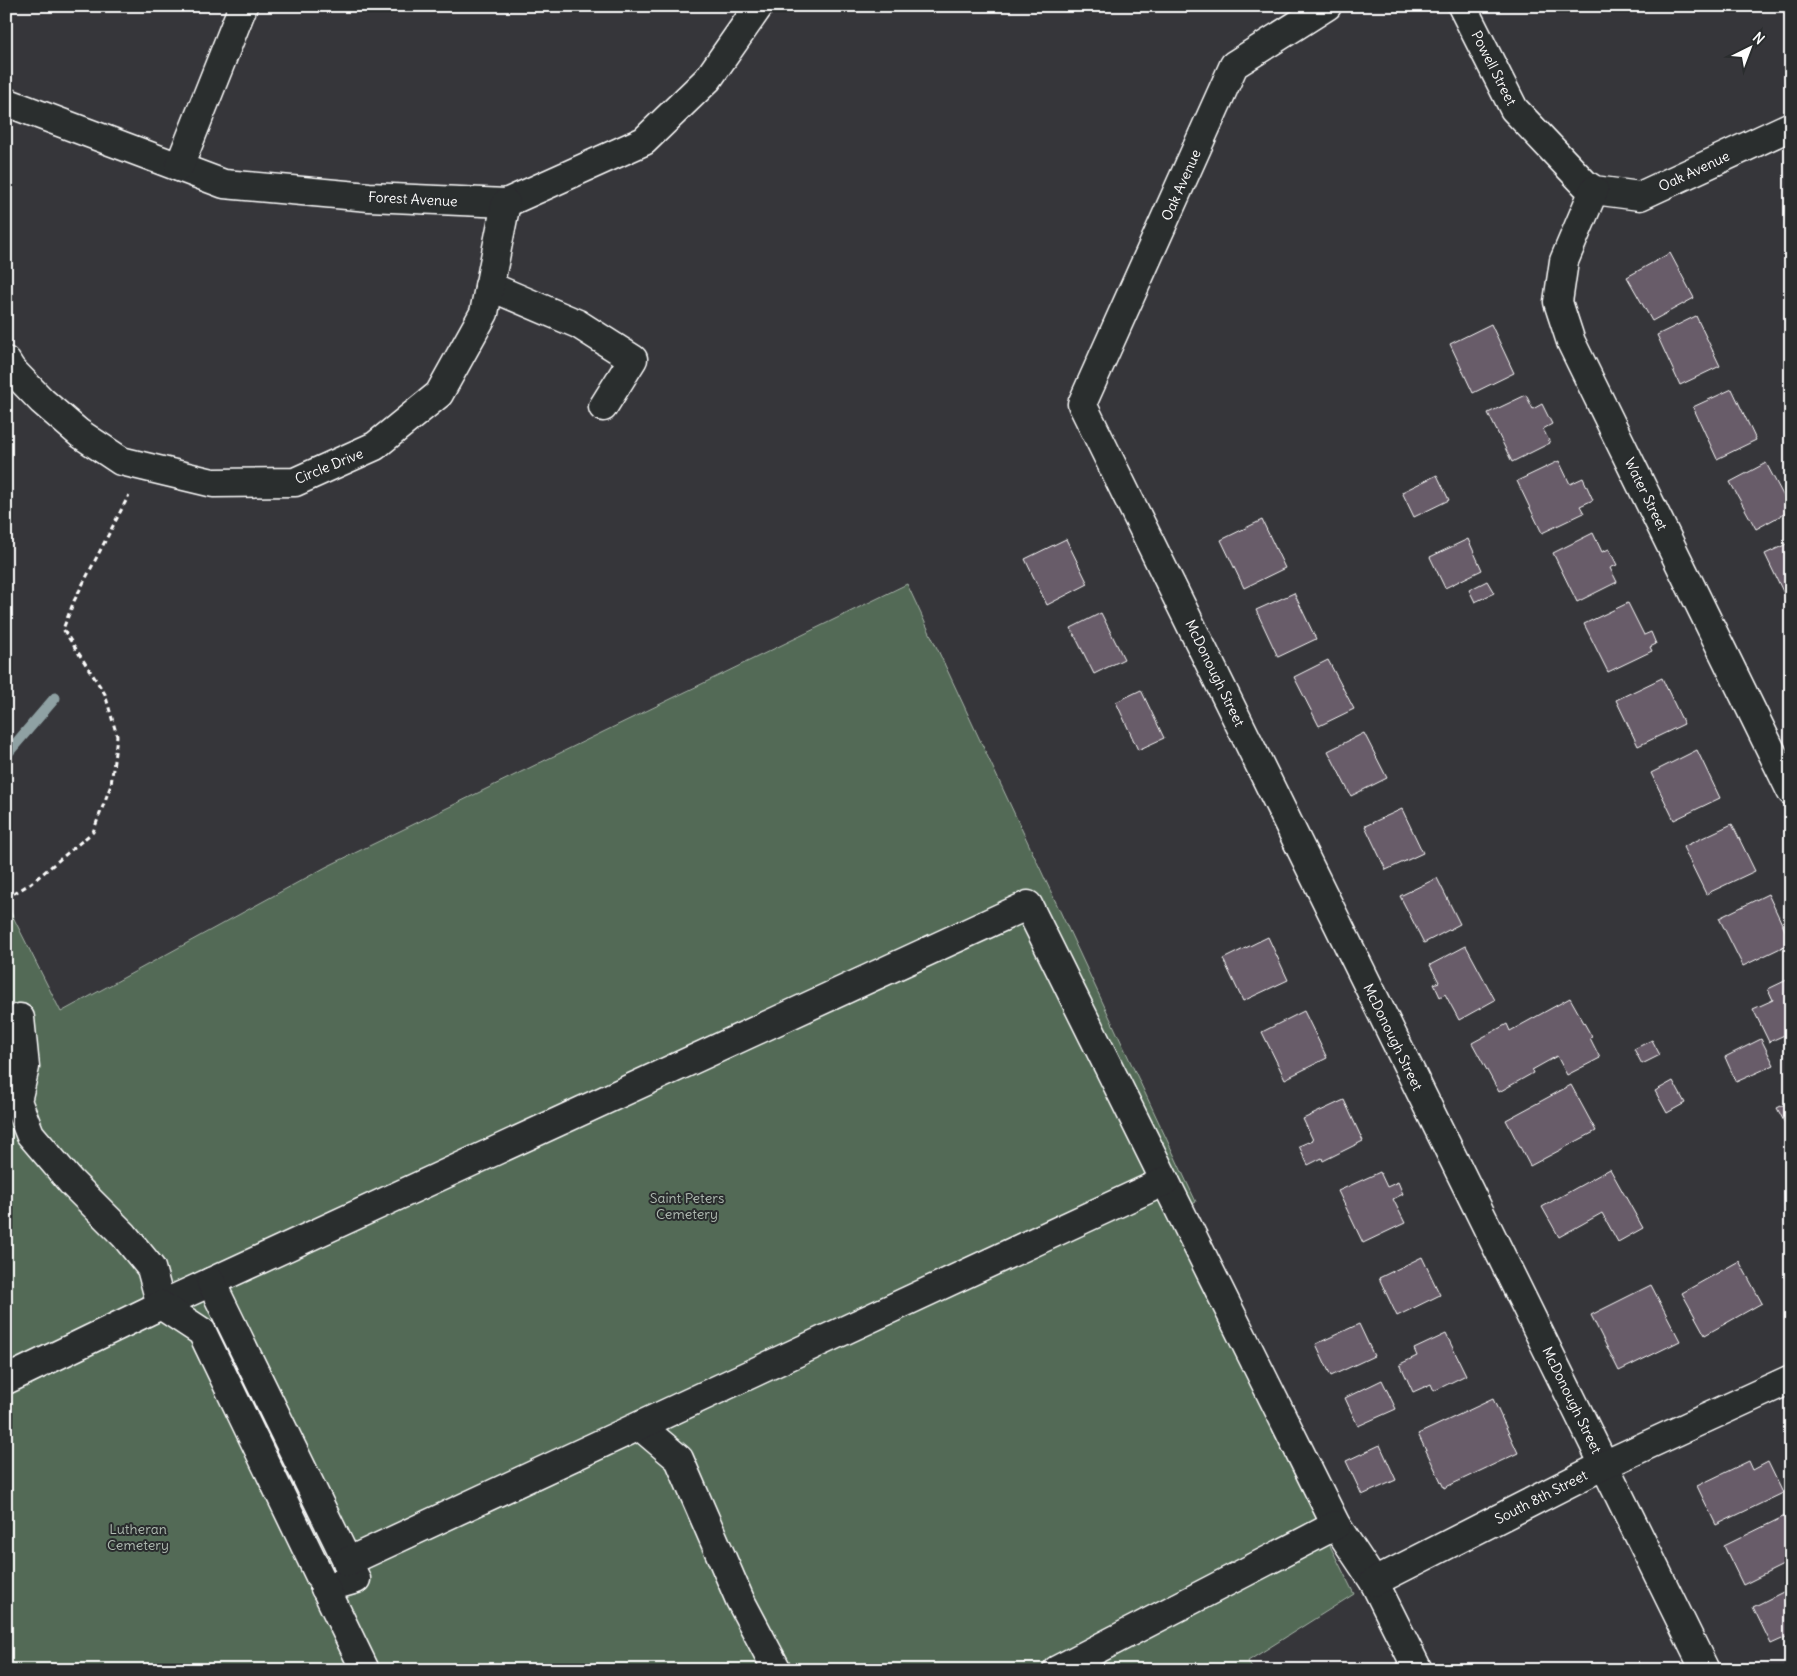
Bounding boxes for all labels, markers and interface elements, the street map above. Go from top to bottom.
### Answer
north arrow [1724,22,1774,72]
street label: Powell Street [1467,28,1521,109]
text: N [1749,28,1768,48]
street label: Oak Avenue [1157,147,1205,223]
street label: Oak Avenue [1656,147,1732,195]
street label: Forest Avenue [368,188,458,210]
street label: Circle Drive [292,444,366,488]
street label: Water Street [1621,455,1671,534]
street label: McDonough Street [1181,617,1249,730]
street label: McDonough Street [1359,981,1427,1094]
park label: Saint Peters Cemetery [650,1189,724,1223]
street label: McDonough Street [1538,1344,1606,1457]
street label: South 8th Street [1492,1466,1591,1528]
park label: Lutheran Cemetery [107,1520,169,1554]

